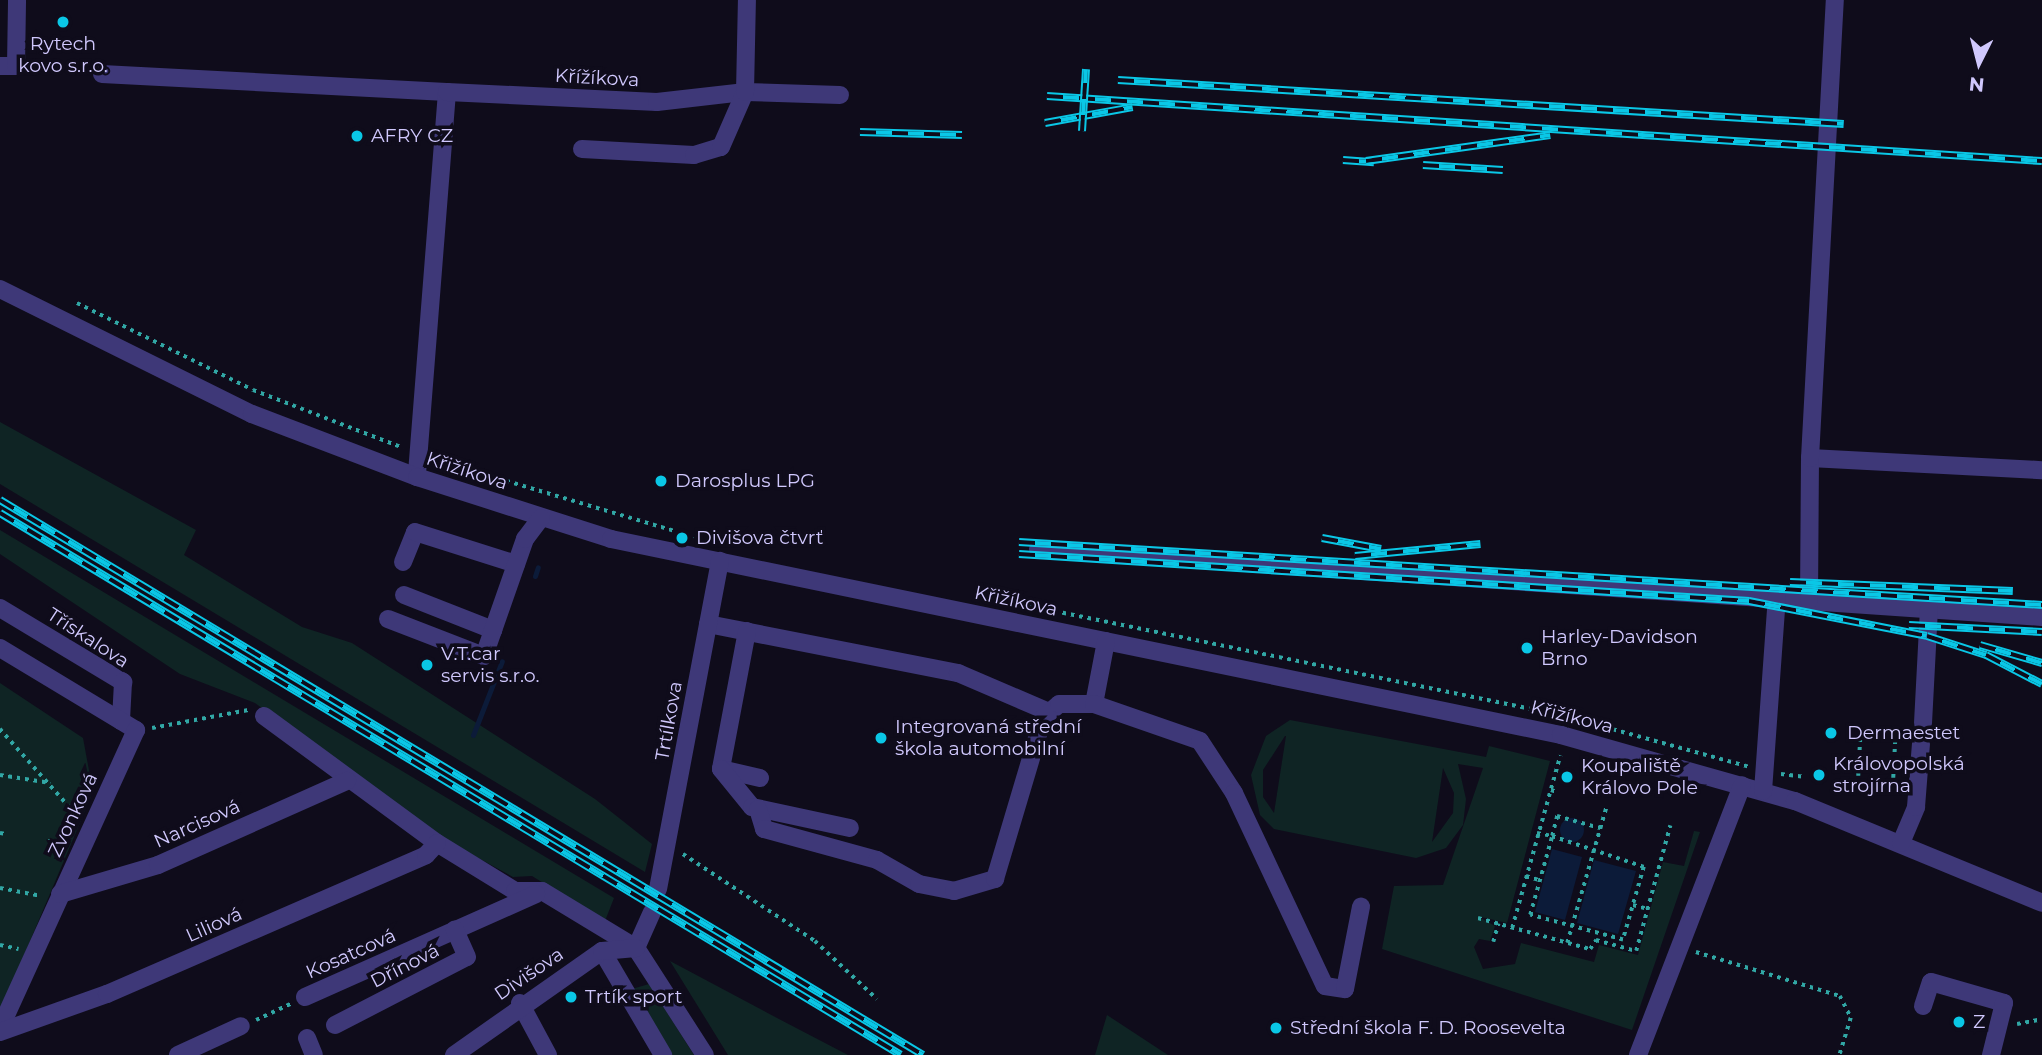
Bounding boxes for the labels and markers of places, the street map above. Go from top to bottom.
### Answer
marker: Rytech kovo s.r.o. [55,14,71,30]
place label: Rytech kovo s.r.o. [18,33,108,77]
place label: AFRY CZ [371,125,453,147]
marker: AFRY CZ [349,128,365,144]
place label: Darosplus LPG [675,470,815,492]
marker: Darosplus LPG [653,473,669,489]
place label: Divišova čtvrť [696,527,823,549]
marker: Divišova čtvrť [674,530,690,546]
place label: Harley-Davidson Brno [1541,626,1698,670]
marker: Harley-Davidson Brno [1519,640,1535,656]
place label: V.T.car servis s.r.o. [441,643,539,687]
marker: V.T.car servis s.r.o. [419,657,435,673]
place label: Integrovaná střední škola automobilní [895,716,1081,760]
place label: Dermaestet [1847,722,1960,744]
marker: Dermaestet [1821,723,1841,743]
marker: Integrovaná střední škola automobilní [873,730,889,746]
place label: Královopolská strojírna [1833,753,1965,797]
place label: Koupaliště Královo Pole [1581,755,1698,799]
marker: Královopolská strojírna [1811,767,1827,783]
marker: Koupaliště Královo Pole [1559,769,1575,785]
place label: Trtík sport [585,986,682,1008]
marker: Trtík sport [563,989,579,1005]
place label: Z [1973,1011,1985,1033]
marker: Z [1951,1014,1967,1030]
place label: Střední škola F. D. Roosevelta [1290,1017,1566,1039]
marker: Střední škola F. D. Roosevelta [1268,1020,1284,1036]

